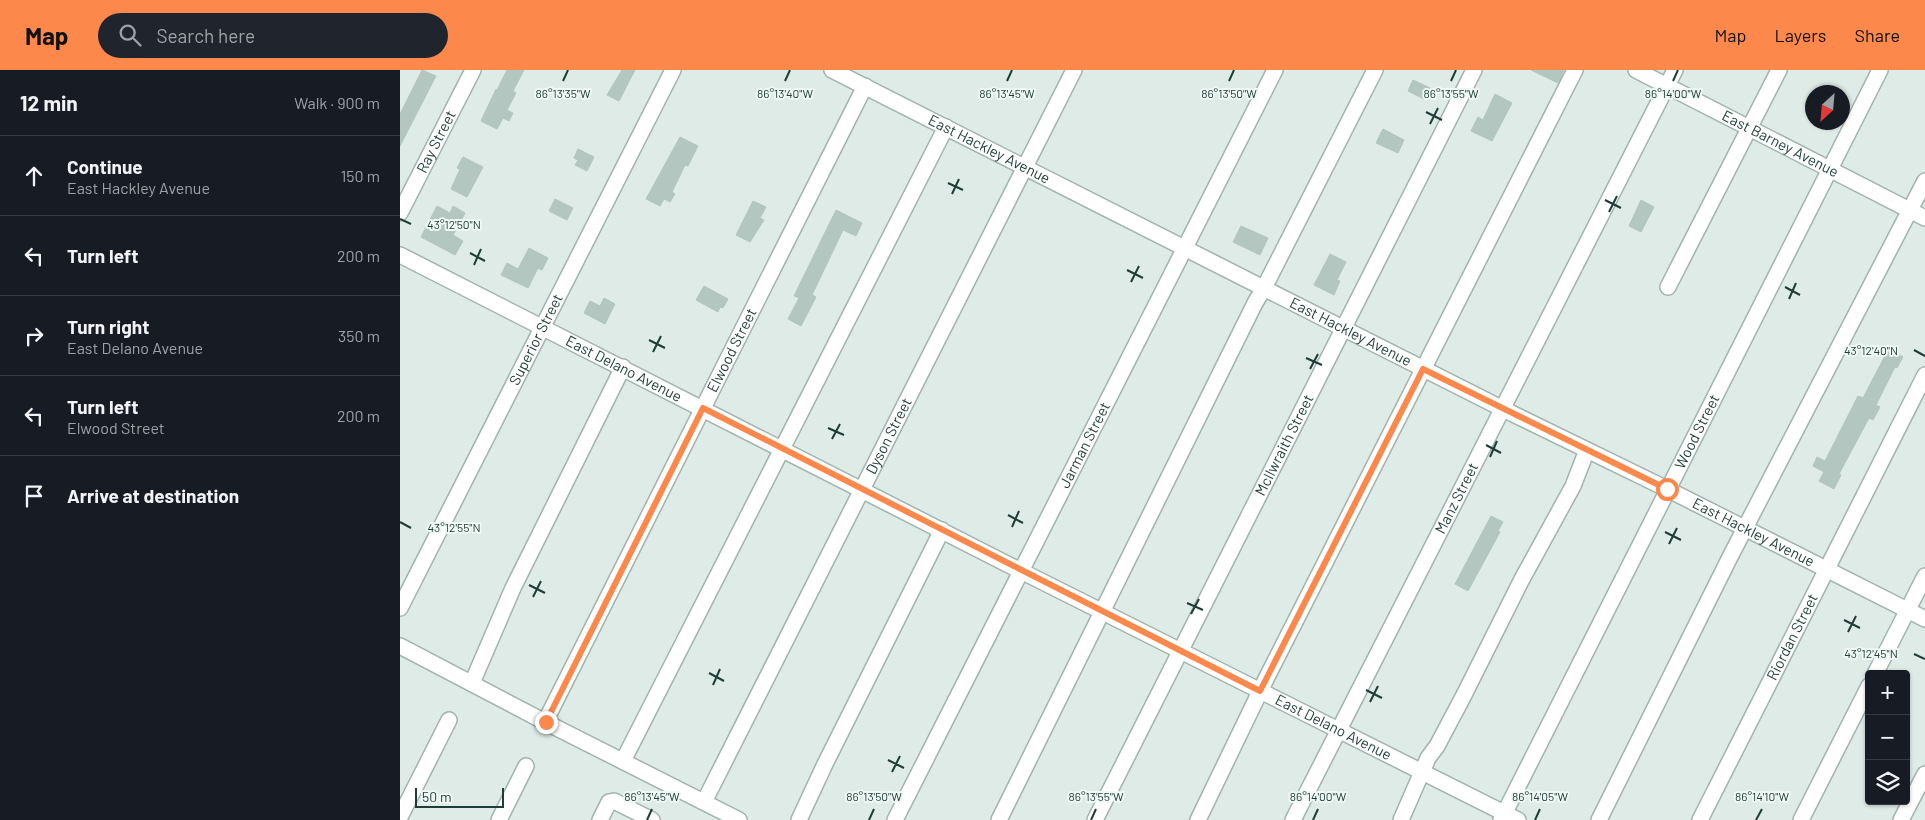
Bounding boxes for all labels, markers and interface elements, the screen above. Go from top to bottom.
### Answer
search box [98,13,448,58]
text: Map [25,21,68,50]
icon: search [116,21,144,49]
text: Search here [156,24,255,47]
text: Map [1714,24,1746,46]
text: Layers [1774,24,1827,46]
text: Share [1855,24,1900,46]
north arrow [1805,85,1850,130]
text: 86°13'35"W [535,86,591,100]
text: 86°13'40"W [757,86,813,100]
text: 86°13'45"W [979,86,1035,100]
text: 86°13'50"W [1201,86,1257,100]
text: 86°13'55"W [1424,86,1479,100]
text: 86°14'00"W [1645,86,1702,100]
text: 12 min [20,90,78,115]
text: Walk · 900 m [294,93,380,112]
street label: East Barney Avenue [1719,106,1842,180]
street label: Ray Street [412,107,459,176]
street label: East Hackley Avenue [926,110,1053,187]
text: Continue [67,155,143,178]
icon: ahead [20,162,48,190]
text: 150 m [341,166,380,185]
text: East Hackley Avenue [67,178,210,197]
text: 43°12'50"N [427,217,481,231]
icon: left [20,242,48,270]
text: Turn left [67,244,138,267]
text: 200 m [337,246,380,265]
street label: Superior Street [505,290,566,388]
street label: East Hackley Avenue [1287,293,1415,369]
street label: Elwood Street [702,305,760,395]
text: Turn right [67,315,149,338]
icon: right [20,322,48,350]
text: 350 m [338,326,380,345]
street label: East Delano Avenue [563,331,685,405]
text: East Delano Avenue [67,338,203,357]
text: 43°12'40"N [1844,343,1898,357]
street label: McIlwraith Street [1250,391,1317,498]
street label: Wood Street [1670,391,1723,472]
street label: Dyson Street [861,394,915,477]
text: Turn left [67,395,138,418]
street label: Jarman Street [1055,399,1113,491]
icon: left [20,402,48,430]
text: 200 m [337,406,380,425]
text: Elwood Street [67,418,165,437]
street label: Manz Street [1430,459,1481,536]
route start [1656,478,1679,501]
icon: arrive [20,482,48,510]
text: Arrive at destination [67,484,239,507]
street label: East Hackley Avenue [1690,493,1818,570]
text: 43°12'55"N [427,520,481,534]
street label: Riordan Street [1762,590,1821,683]
text: 43°12'45"N [1844,646,1898,660]
map controls [1865,670,1910,805]
button: + [1865,670,1910,715]
street label: East Delano Avenue [1273,690,1395,763]
route end [535,711,558,734]
button: − [1865,715,1910,760]
button: layers [1865,760,1910,805]
scale bar [415,785,504,808]
text: 50 m [422,788,451,805]
text: 86°13'45"W [624,789,680,803]
text: 86°13'50"W [846,789,902,803]
text: 86°13'55"W [1069,789,1124,803]
text: 86°14'00"W [1290,789,1347,803]
text: 86°14'05"W [1512,789,1568,803]
text: 86°14'10"W [1735,789,1789,803]

